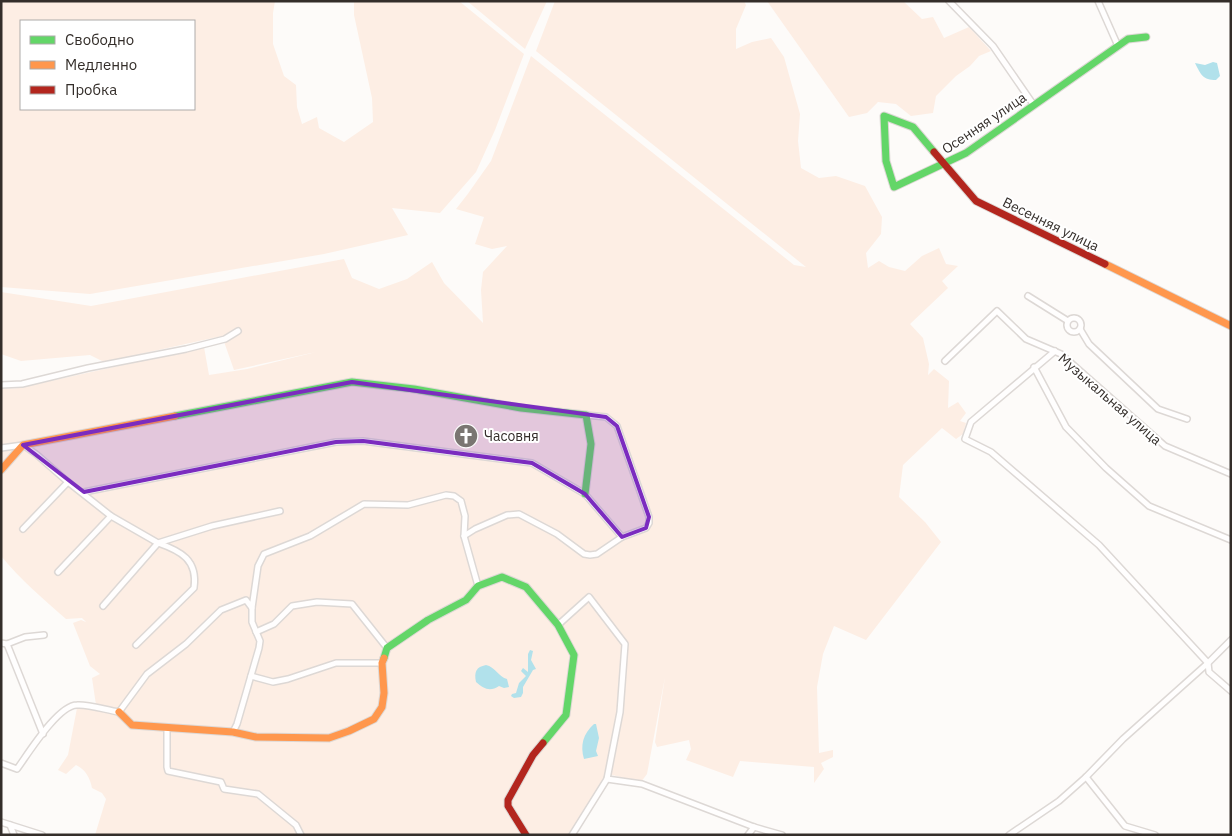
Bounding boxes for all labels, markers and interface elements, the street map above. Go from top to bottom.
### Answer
legend [20,20,195,110]
text: Свободно [65,30,134,49]
text: Медленно [65,55,137,74]
text: Пробка [65,80,117,99]
street label: Осенняя улица [938,88,1030,158]
street label: Весенняя улица [1000,193,1103,255]
street label: Музыкальная улица [1055,349,1166,449]
church icon: Часовня [453,423,479,449]
place label: Часовня [484,427,539,445]

